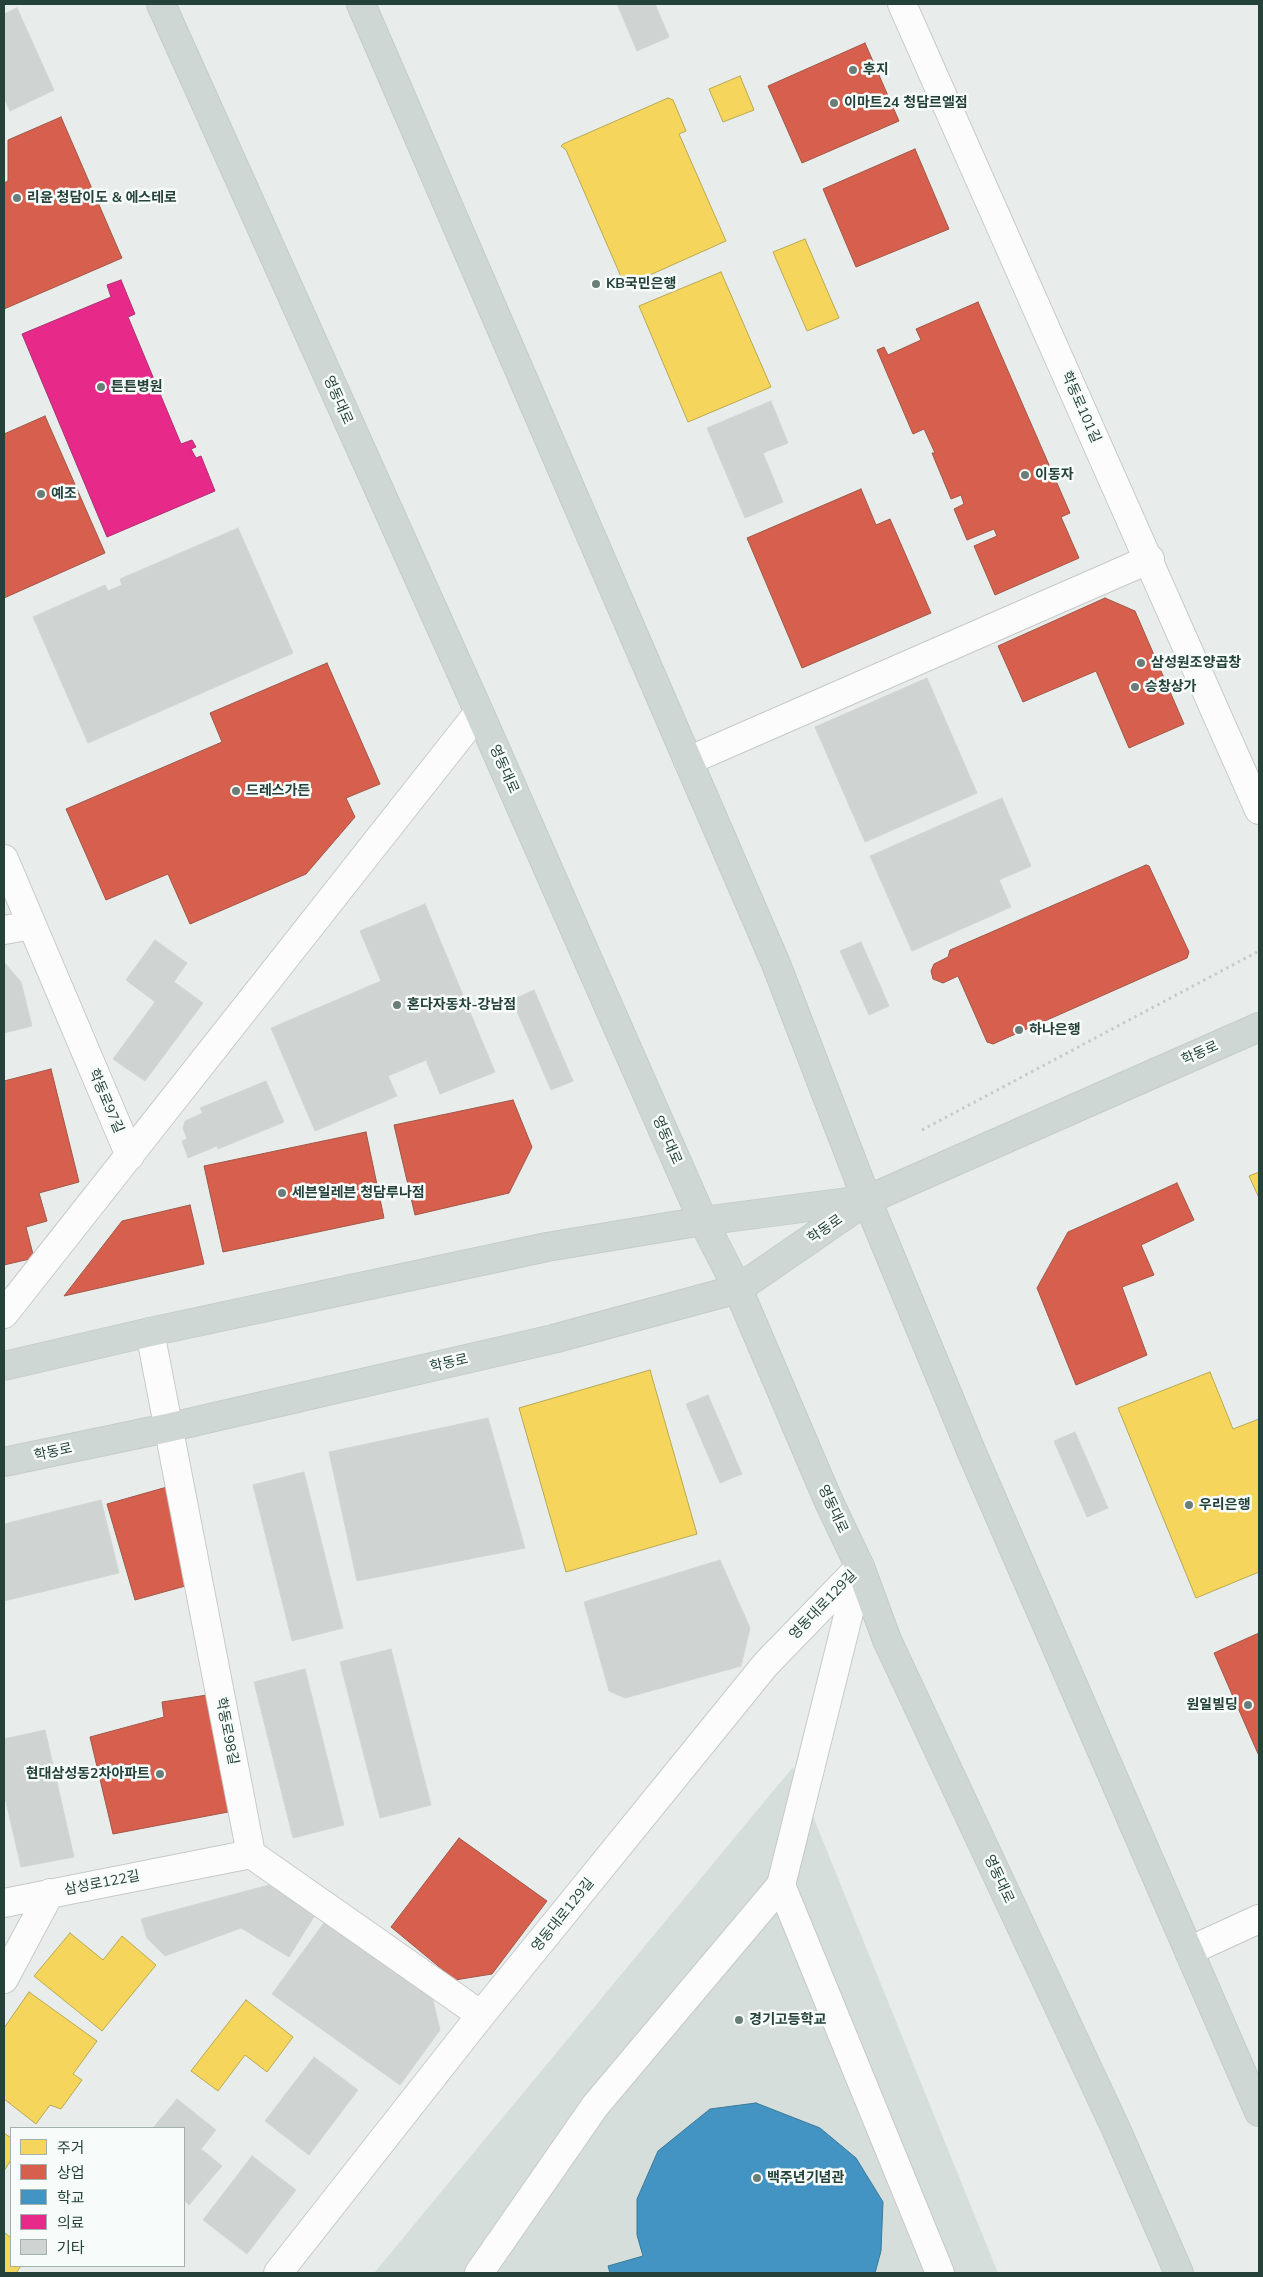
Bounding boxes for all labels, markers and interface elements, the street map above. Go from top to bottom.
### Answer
place label: 후지 [863,62,889,78]
marker: 후지 [847,64,859,76]
place label: 이마트24 청담르엘점 [844,95,968,111]
marker: 이마트24 청담르엘점 [828,97,840,109]
place label: 리윤 청담이도 & 에스테로 [27,190,177,206]
marker: 리윤 청담이도 & 에스테로 [11,192,23,204]
place label: KB국민은행 [606,276,677,292]
marker: KB국민은행 [590,278,602,290]
street label: 학동로101길 [1058,369,1104,445]
street label: 영동대로 [320,373,356,427]
place label: 튼튼병원 [111,379,163,395]
marker: 튼튼병원 [95,381,107,393]
place label: 이동자 [1035,467,1074,483]
marker: 이동자 [1019,469,1031,481]
place label: 예조 [51,486,77,502]
marker: 예조 [35,488,47,500]
place label: 삼성원조양곱창 [1151,655,1241,671]
marker: 삼성원조양곱창 [1135,657,1147,669]
place label: 승창상가 [1145,679,1197,695]
marker: 승창상가 [1129,681,1141,693]
street label: 영동대로 [486,742,522,796]
place label: 드레스가든 [246,783,310,799]
marker: 드레스가든 [230,785,242,797]
place label: 혼다자동차-강남점 [407,997,516,1013]
marker: 혼다자동차-강남점 [391,999,403,1011]
place label: 하나은행 [1029,1022,1081,1038]
marker: 하나은행 [1013,1024,1025,1036]
street label: 학동로 [1179,1037,1221,1069]
street label: 학동로97길 [85,1066,127,1136]
street label: 영동대로 [649,1113,685,1167]
place label: 세븐일레븐 청담루나점 [292,1185,425,1201]
marker: 세븐일레븐 청담루나점 [276,1187,288,1199]
street label: 학동로 [804,1211,846,1247]
street label: 학동로 [428,1350,470,1376]
street label: 학동로 [32,1440,74,1464]
street label: 영동대로 [815,1482,851,1536]
place label: 우리은행 [1199,1497,1251,1513]
marker: 우리은행 [1183,1499,1195,1511]
street label: 영동대로129길 [786,1567,860,1643]
street label: 학동로98길 [212,1696,242,1766]
place label: 원일빌딩 [1186,1697,1238,1713]
marker: 원일빌딩 [1242,1699,1254,1711]
place label: 현대삼성동2차아파트 [26,1766,150,1782]
marker: 현대삼성동2차아파트 [154,1768,166,1780]
street label: 영동대로 [981,1852,1017,1906]
street label: 삼성로122길 [63,1867,141,1899]
street label: 영동대로129길 [528,1875,598,1955]
place label: 경기고등학교 [749,2012,826,2028]
marker: 경기고등학교 [733,2014,745,2026]
legend [10,2127,185,2267]
text: 주거 [57,2138,85,2157]
text: 상업 [57,2163,85,2182]
place label: 백주년기념관 [767,2170,844,2186]
marker: 백주년기념관 [751,2172,763,2184]
text: 학교 [57,2188,85,2207]
text: 의료 [57,2213,85,2232]
text: 기타 [57,2238,85,2257]

